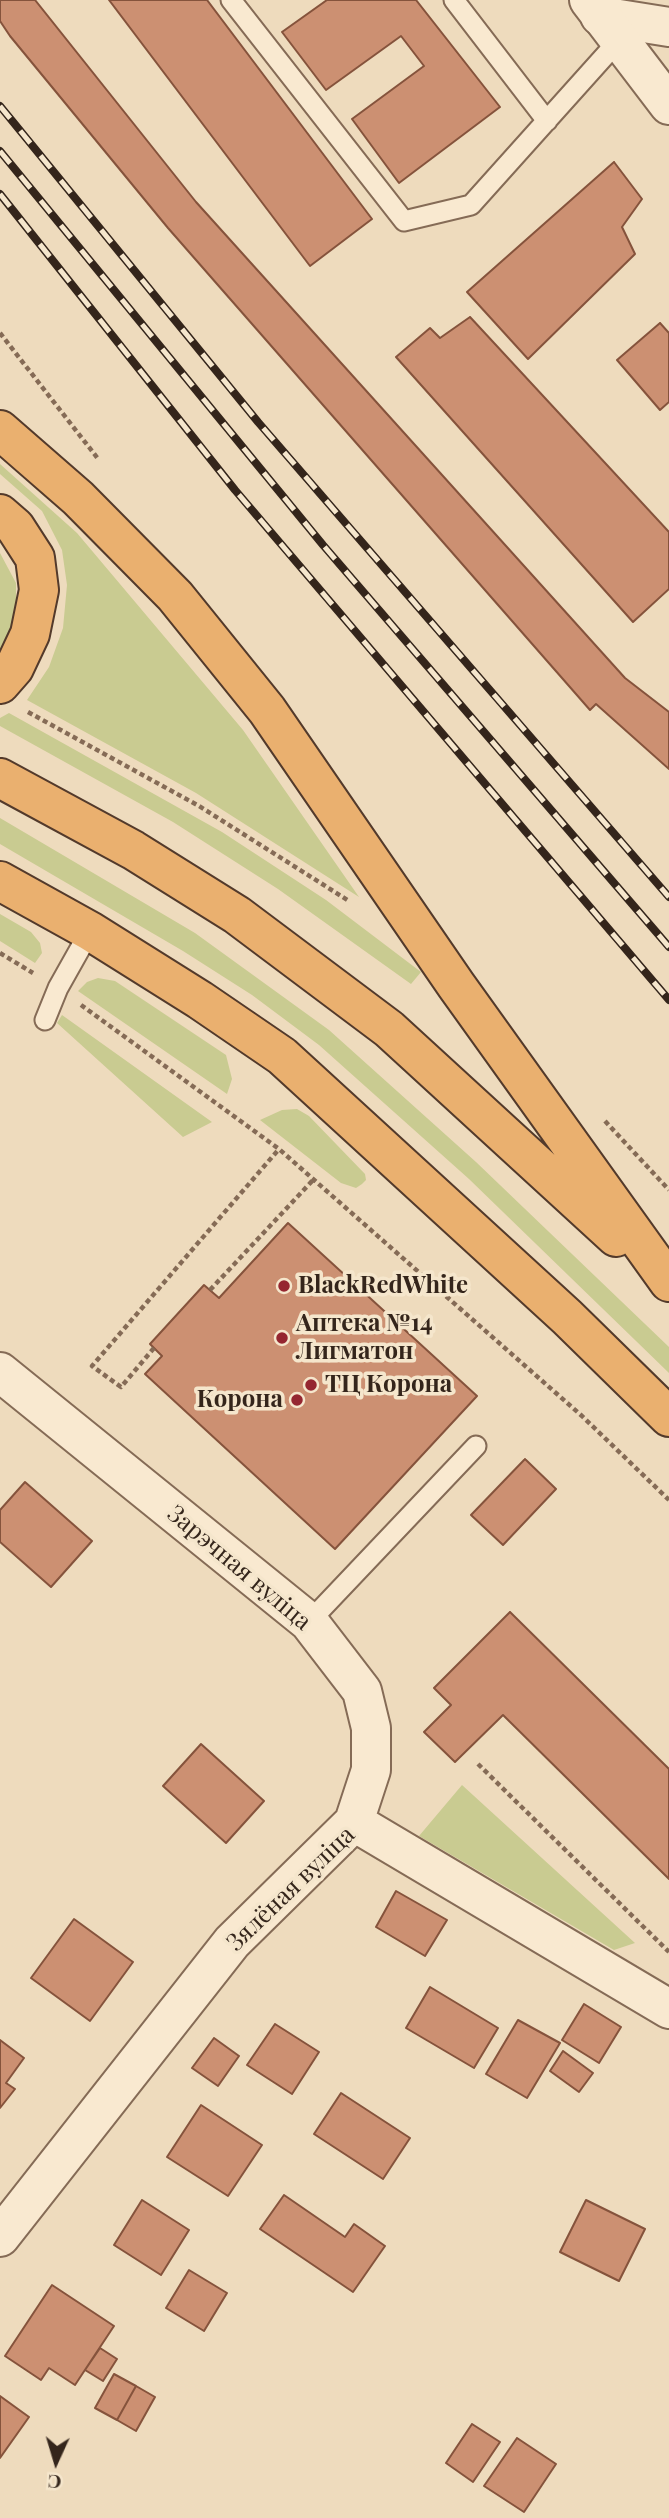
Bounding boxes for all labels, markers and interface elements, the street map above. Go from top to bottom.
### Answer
place label: BlackRedWhite [298,1272,468,1300]
marker: BlackRedWhite [276,1278,292,1294]
place label: Аптека №14 Лигматон [296,1310,433,1366]
marker: Аптека №14 Лигматон [274,1330,290,1346]
place label: ТЦ Корона [325,1371,452,1399]
marker: ТЦ Корона [303,1377,319,1393]
place label: Корона [197,1386,283,1414]
marker: Корона [289,1392,305,1408]
street label: Зарэчная вуліца [161,1500,317,1636]
street label: Зялёная вуліца [221,1821,361,1957]
north arrow [21,2427,91,2497]
text: С [47,2470,62,2496]

